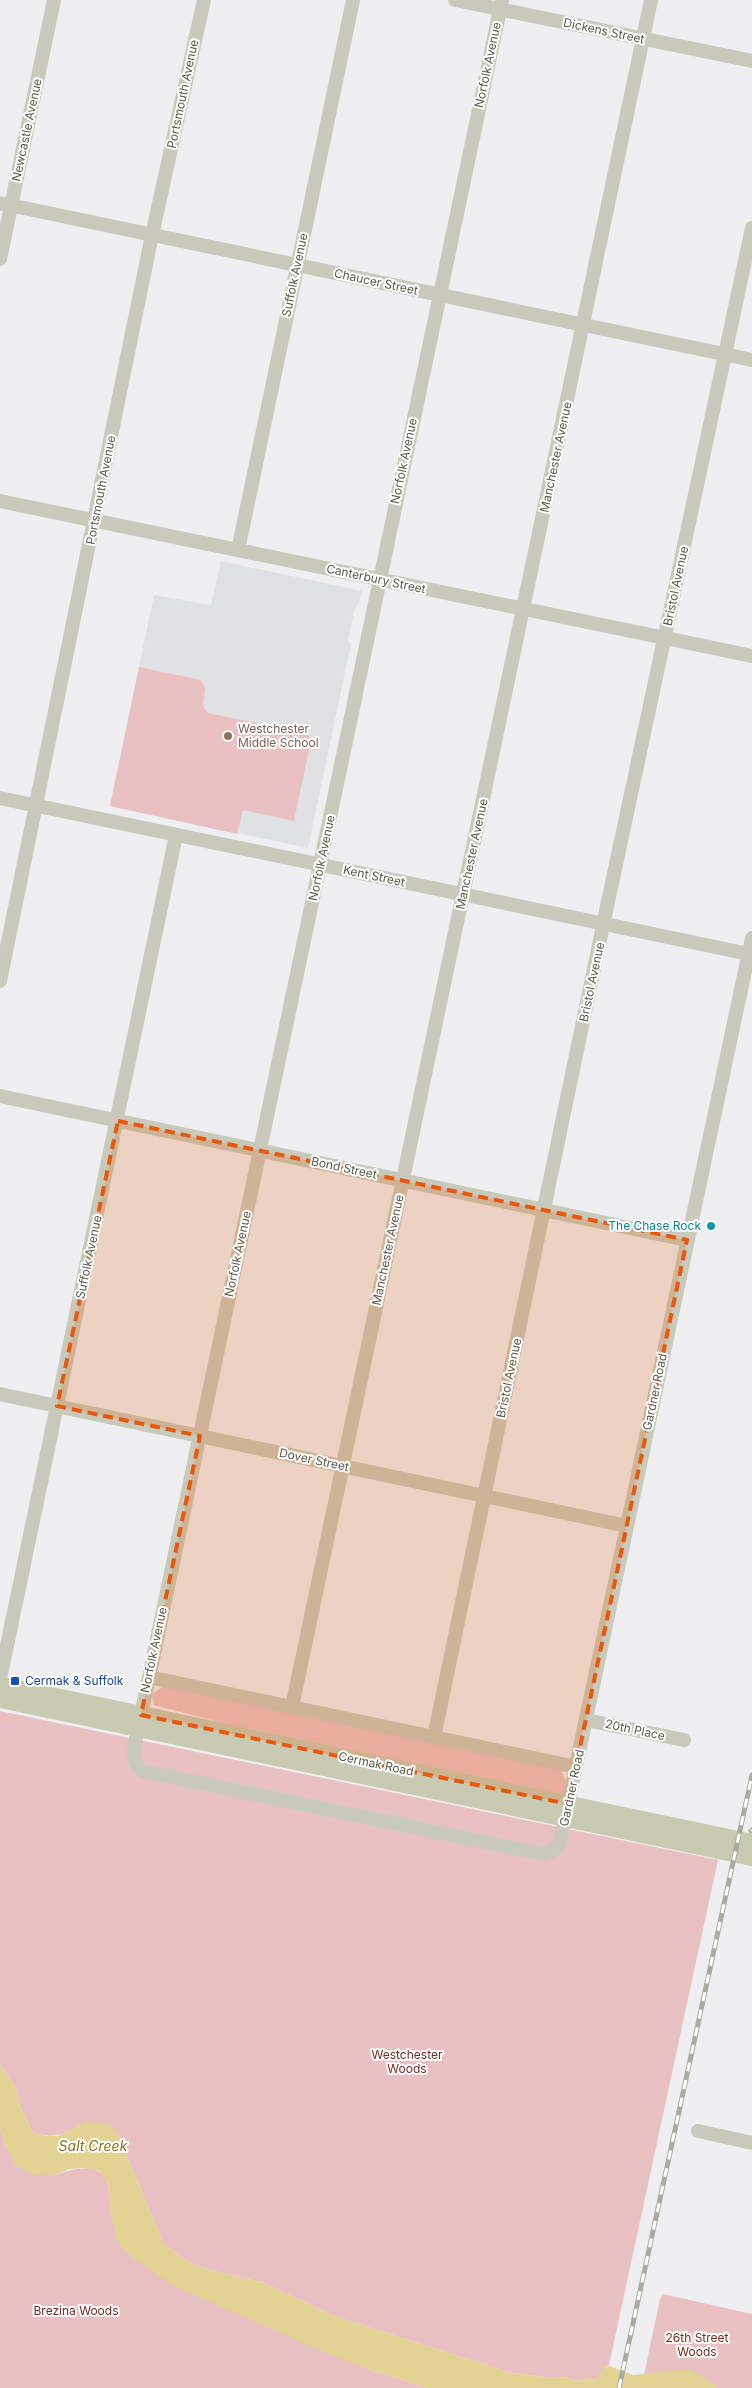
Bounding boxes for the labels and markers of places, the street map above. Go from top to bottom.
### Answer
place label: Westchester Middle School [238,721,319,750]
marker: Westchester Middle School [222,730,234,742]
place label: The Chase Rock [608,1218,701,1233]
marker: The Chase Rock [705,1220,717,1232]
place label: Cermak & Suffolk [25,1673,124,1688]
marker: Cermak & Suffolk [9,1675,21,1687]

